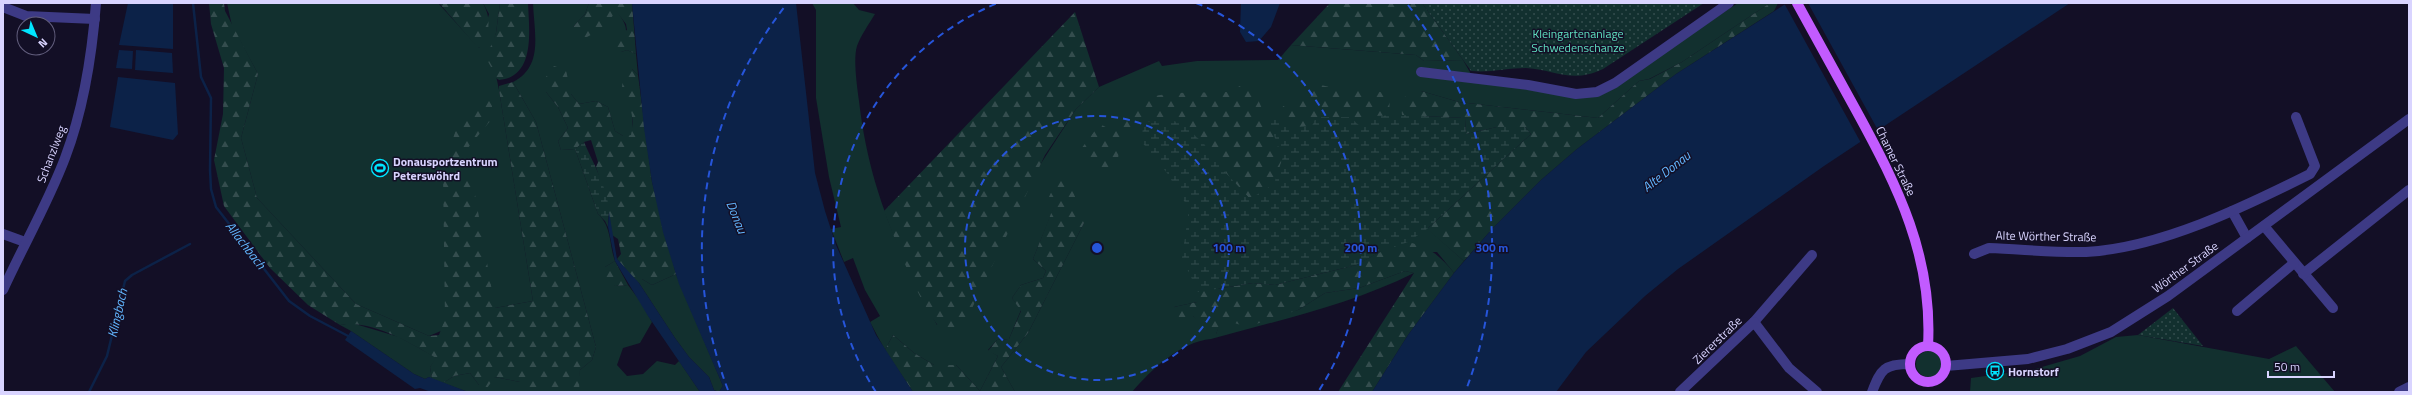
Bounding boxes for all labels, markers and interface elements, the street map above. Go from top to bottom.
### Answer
north arrow [16,16,56,56]
park label: Kleingartenanlage Schwedenschanze [1531,24,1625,57]
text: N [35,35,51,52]
street label: Schanzlweg [31,123,71,185]
street label: Chamer Straße [1871,123,1921,199]
water label: Alte Donau [1637,145,1696,196]
place label: Donausportzentrum Peterswöhrd [393,152,498,185]
sports icon: Donausportzentrum Peterswöhrd [370,158,390,178]
water label: Donau [721,198,753,238]
water label: Allachbach [221,217,271,274]
street label: Alte Wörther Straße [1995,226,2097,246]
street label: Wörther Straße [2148,236,2222,298]
text: 100 m [1213,238,1245,257]
text: 200 m [1345,238,1377,257]
text: 300 m [1476,238,1508,257]
centre of rings [1090,241,1104,255]
water label: Klingbach [102,286,132,339]
street label: Ziererstraße [1688,312,1746,368]
scale bar [2268,353,2334,379]
text: 50 m [2274,357,2300,376]
bus stop icon: Hornstorf [1985,361,2005,381]
place label: Hornstorf [2008,362,2059,381]

